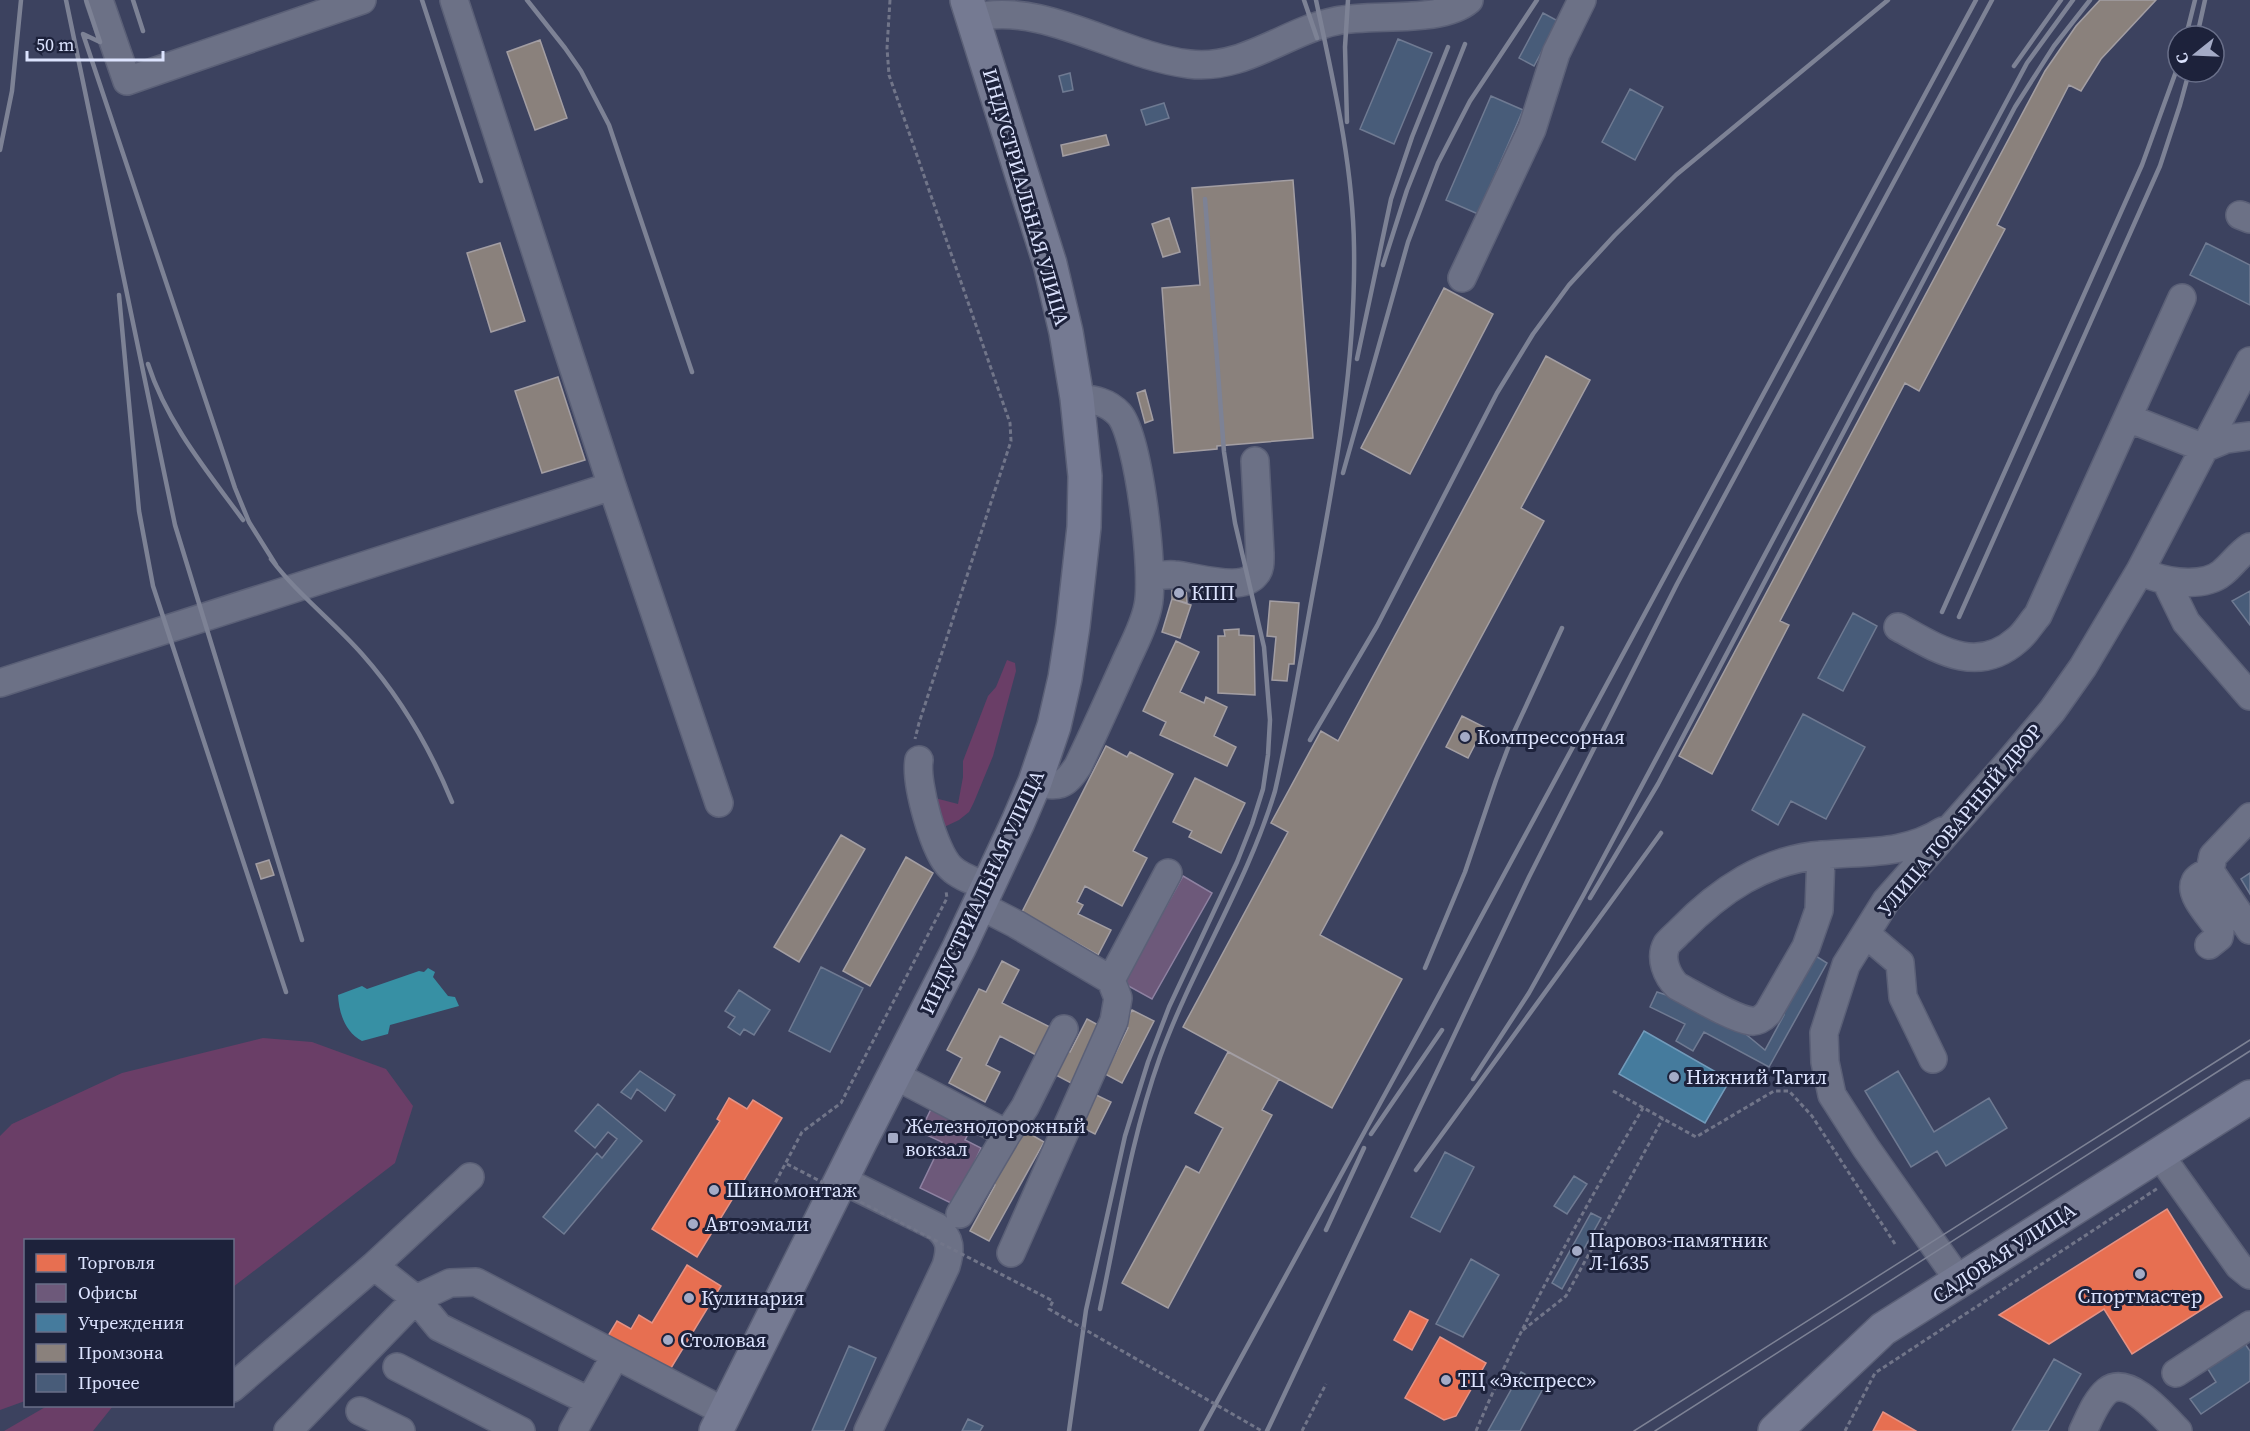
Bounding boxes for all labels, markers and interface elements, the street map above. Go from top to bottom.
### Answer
scale bar [27,24,164,62]
north arrow [2166,24,2226,84]
text: 50 m [36,32,74,57]
text: С [2170,50,2194,67]
street label: ИНДУСТРИАЛЬНАЯ УЛИЦА [976,65,1076,330]
place label: КПП [1191,579,1235,607]
marker: КПП [1172,586,1186,600]
street label: УЛИЦА ТОВАРНЫЙ ДВОР [1871,718,2049,922]
place label: Компрессорная [1477,723,1625,751]
marker: Компрессорная [1458,730,1472,744]
street label: ИНДУСТРИАЛЬНАЯ УЛИЦА [913,765,1051,1019]
place label: Нижний Тагил [1686,1063,1827,1091]
marker: Нижний Тагил [1667,1070,1681,1084]
place label: Железнодорожный вокзал [905,1112,1086,1163]
marker: Железнодорожный вокзал [886,1131,900,1145]
place label: Шиномонтаж [726,1176,857,1204]
marker: Шиномонтаж [707,1183,721,1197]
street label: САДОВАЯ УЛИЦА [1927,1196,2082,1310]
place label: Автоэмали [705,1210,809,1238]
marker: Автоэмали [686,1217,700,1231]
place label: Паровоз-памятник Л-1635 [1589,1226,1768,1277]
legend [24,1239,234,1407]
marker: Паровоз-памятник Л-1635 [1570,1244,1584,1258]
text: Торговля [78,1250,155,1275]
marker: Спортмастер [2133,1267,2147,1281]
text: Офисы [78,1280,138,1305]
place label: Спортмастер [2078,1282,2202,1310]
place label: Кулинария [701,1284,804,1312]
marker: Кулинария [682,1291,696,1305]
text: Учреждения [78,1310,184,1335]
place label: Столовая [680,1326,766,1354]
marker: Столовая [661,1333,675,1347]
text: Промзона [78,1340,164,1365]
place label: ТЦ «Экспресс» [1458,1366,1596,1394]
text: Прочее [78,1370,140,1395]
marker: ТЦ «Экспресс» [1439,1373,1453,1387]

